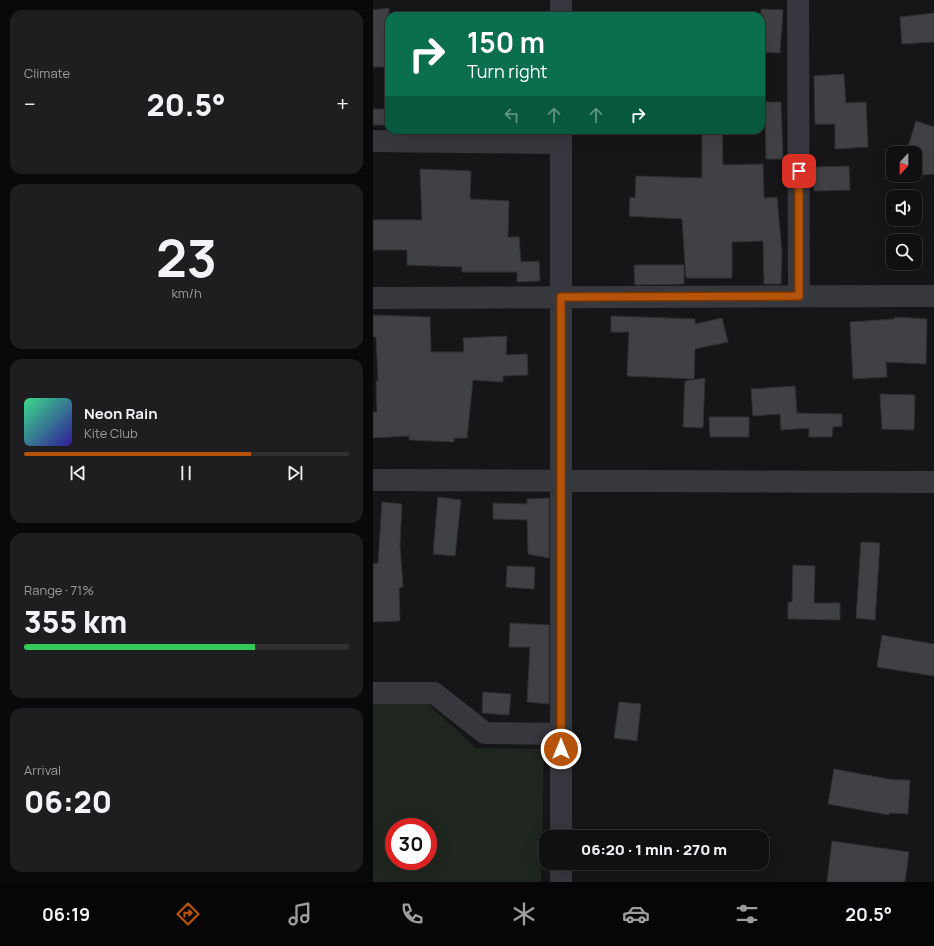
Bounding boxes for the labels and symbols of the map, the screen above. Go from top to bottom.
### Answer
north arrow [886,146,922,182]
pin [782,154,816,188]
position arrow [540,728,582,770]
speed limit sign: 30 [385,818,437,870]

